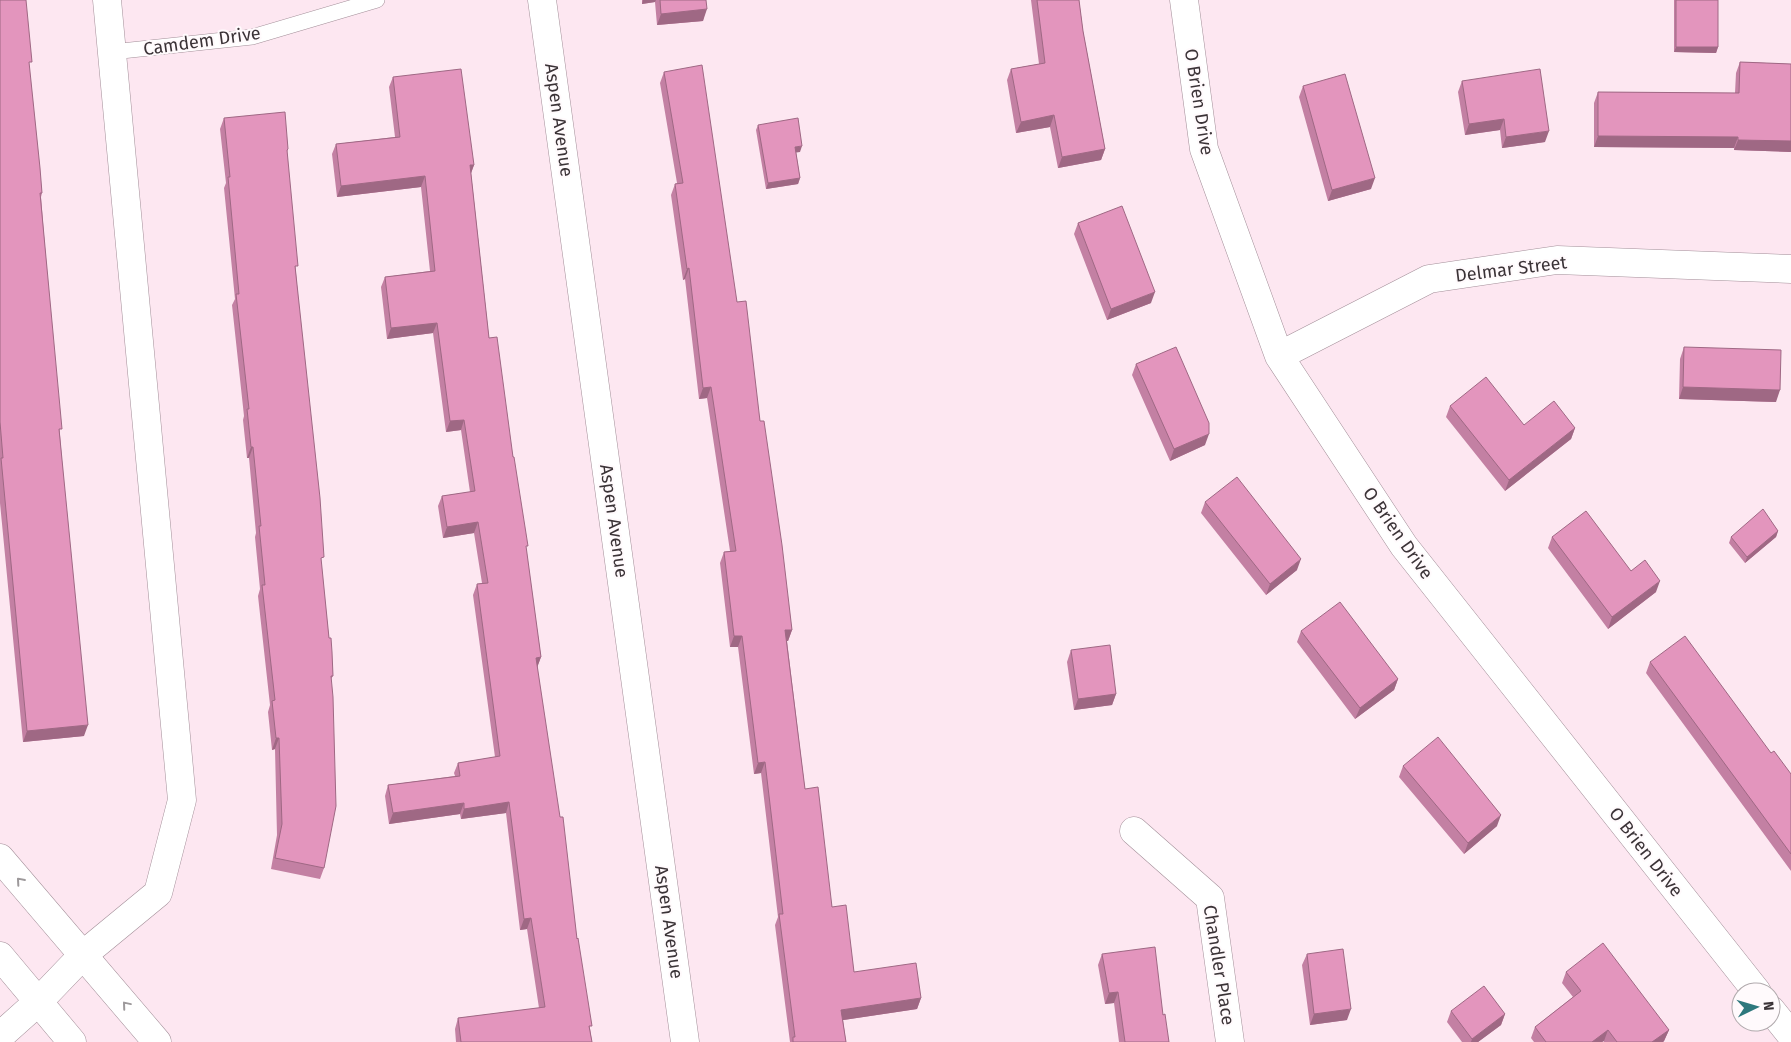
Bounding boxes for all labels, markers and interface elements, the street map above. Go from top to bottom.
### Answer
street label: Camdem Drive [142,22,262,60]
street label: O Brien Drive [1180,47,1218,157]
street label: Aspen Avenue [540,62,578,178]
street label: Delmar Street [1454,251,1569,287]
street label: Aspen Avenue [595,463,633,579]
street label: O Brien Drive [1358,483,1438,583]
street label: O Brien Drive [1604,803,1688,901]
street label: Aspen Avenue [650,864,688,980]
one-way arrow [17,878,26,887]
street label: Chandler Place [1199,903,1239,1027]
north arrow [1731,982,1781,1032]
one-way arrow [123,1001,132,1010]
text: N [1760,1001,1777,1011]

